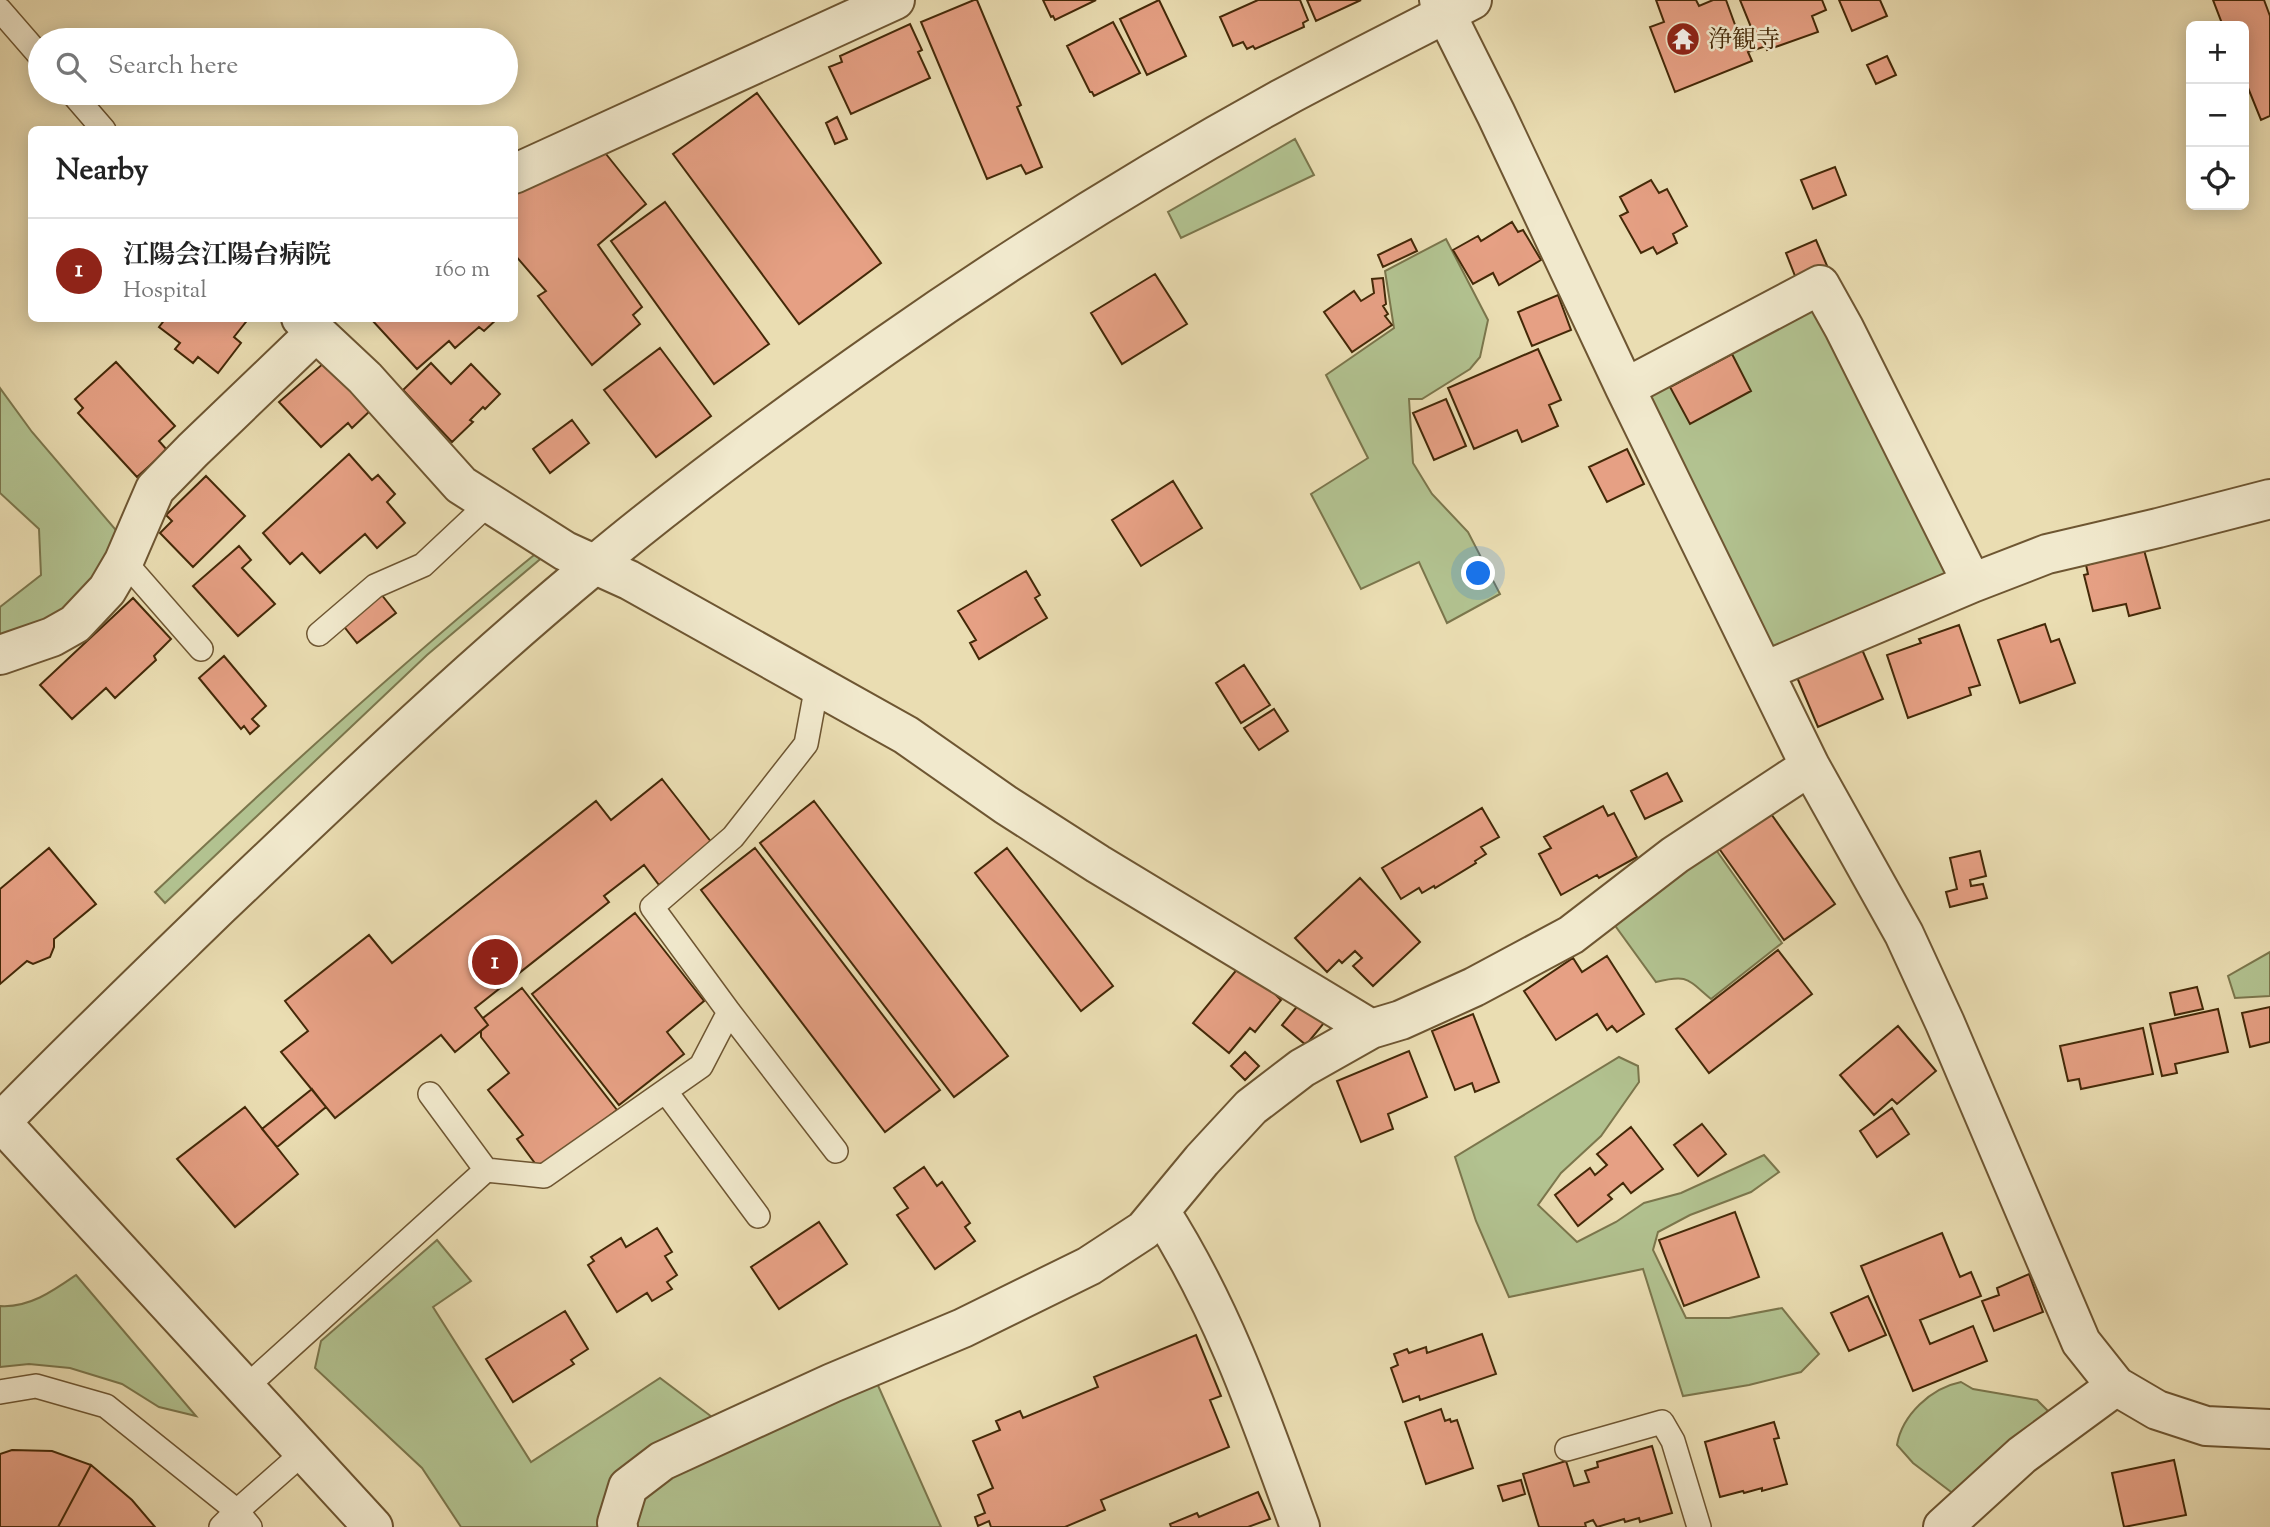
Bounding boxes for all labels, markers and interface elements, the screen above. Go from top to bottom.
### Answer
temple icon: 浄観寺 [1664,20,1702,58]
map controls [2186,21,2249,210]
button: + [2186,21,2249,84]
place label: 浄観寺 [1708,24,1780,58]
search box [28,28,518,105]
icon: search [52,48,90,86]
text: Search here [108,48,238,85]
button: − [2186,84,2249,147]
button: locate [2186,147,2249,210]
text: Nearby [56,150,148,193]
text: 江陽会江陽台病院 [123,238,331,275]
text: 1 [75,254,83,287]
text: 160 m [435,254,490,287]
text: Hospital [123,275,207,308]
your location [1461,556,1495,590]
pin: 1 [472,936,518,988]

